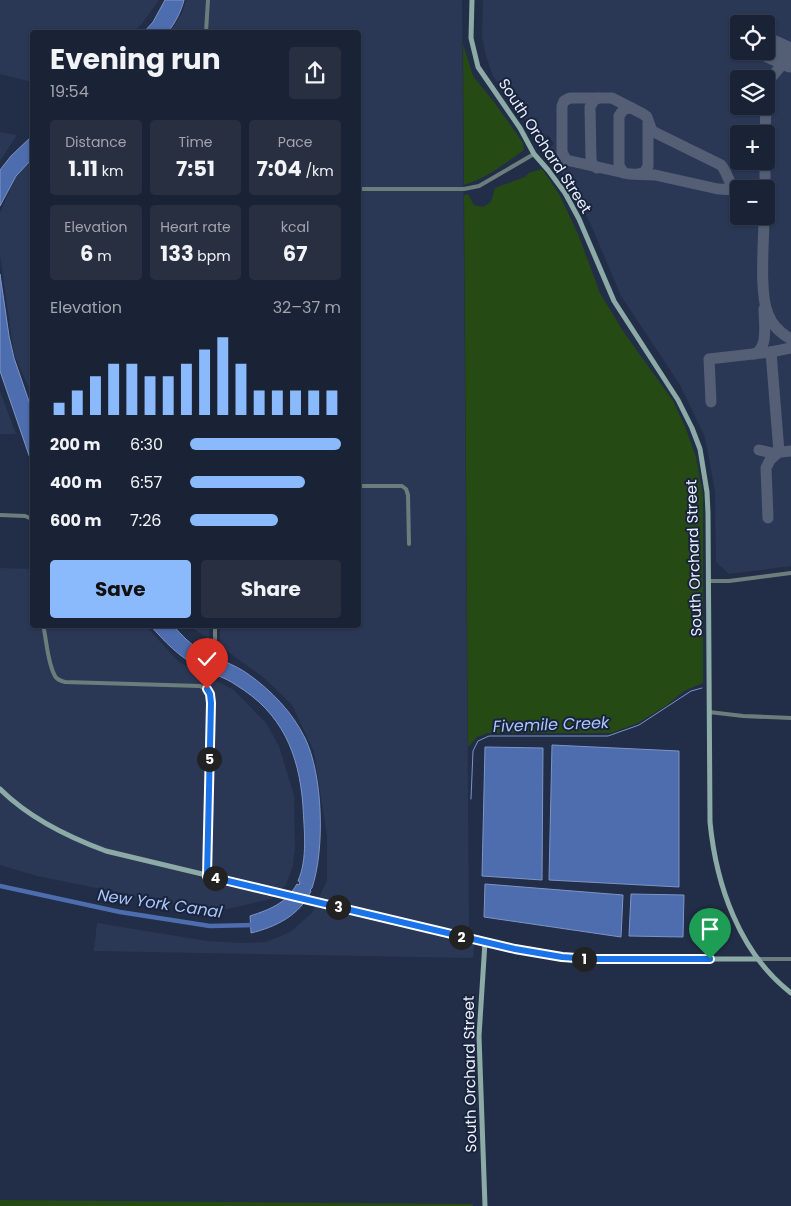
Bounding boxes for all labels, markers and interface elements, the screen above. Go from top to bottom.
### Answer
map controls [730,15,775,225]
button: locate [730,15,775,60]
text: Evening run [50,40,221,79]
button: share [289,47,341,99]
button: layers [730,70,775,115]
street label: South Orchard Street [494,74,597,217]
text: 19:54 [50,80,89,103]
button: + [730,125,775,170]
text: Distance [65,132,127,152]
text: Time [178,132,213,152]
text: Pace [278,132,313,152]
text: 1.11 [68,154,98,183]
text: 7:51 [176,154,215,183]
text: 7:04 [257,154,302,183]
text: km [98,161,123,181]
text: /km [302,161,334,181]
button: − [730,180,775,225]
text: Elevation [64,217,127,237]
text: Heart rate [160,217,231,237]
text: kcal [281,217,309,237]
text: 6 [80,239,93,268]
text: 133 [160,239,194,268]
text: 67 [283,239,307,268]
text: m [93,246,112,266]
text: bpm [194,246,231,266]
text: Elevation [50,296,122,319]
text: 32–37 m [273,296,341,319]
text: 200 m [50,433,100,456]
text: 6:30 [130,433,163,456]
text: 400 m [50,471,102,494]
text: 6:57 [130,471,162,494]
street label: South Orchard Street [680,479,707,637]
text: 600 m [50,509,101,532]
text: 7:26 [130,509,162,532]
button: Save [50,560,191,618]
button: Share [201,560,341,618]
pin [186,638,228,689]
icon: check [193,645,221,673]
water label: Fivemile Creek [492,711,610,738]
pin: 5 [196,746,222,772]
text: 5 [205,749,214,769]
pin: 4 [202,866,228,890]
text: 4 [211,868,220,888]
water label: New York Canal [96,883,224,924]
pin: 3 [326,894,350,920]
text: 3 [334,897,343,917]
pin [689,908,731,959]
icon: arrive [696,915,724,943]
pin: 2 [448,924,474,950]
text: 2 [458,927,466,947]
pin: 1 [572,946,596,972]
text: 1 [582,949,587,969]
street label: South Orchard Street [458,995,481,1153]

